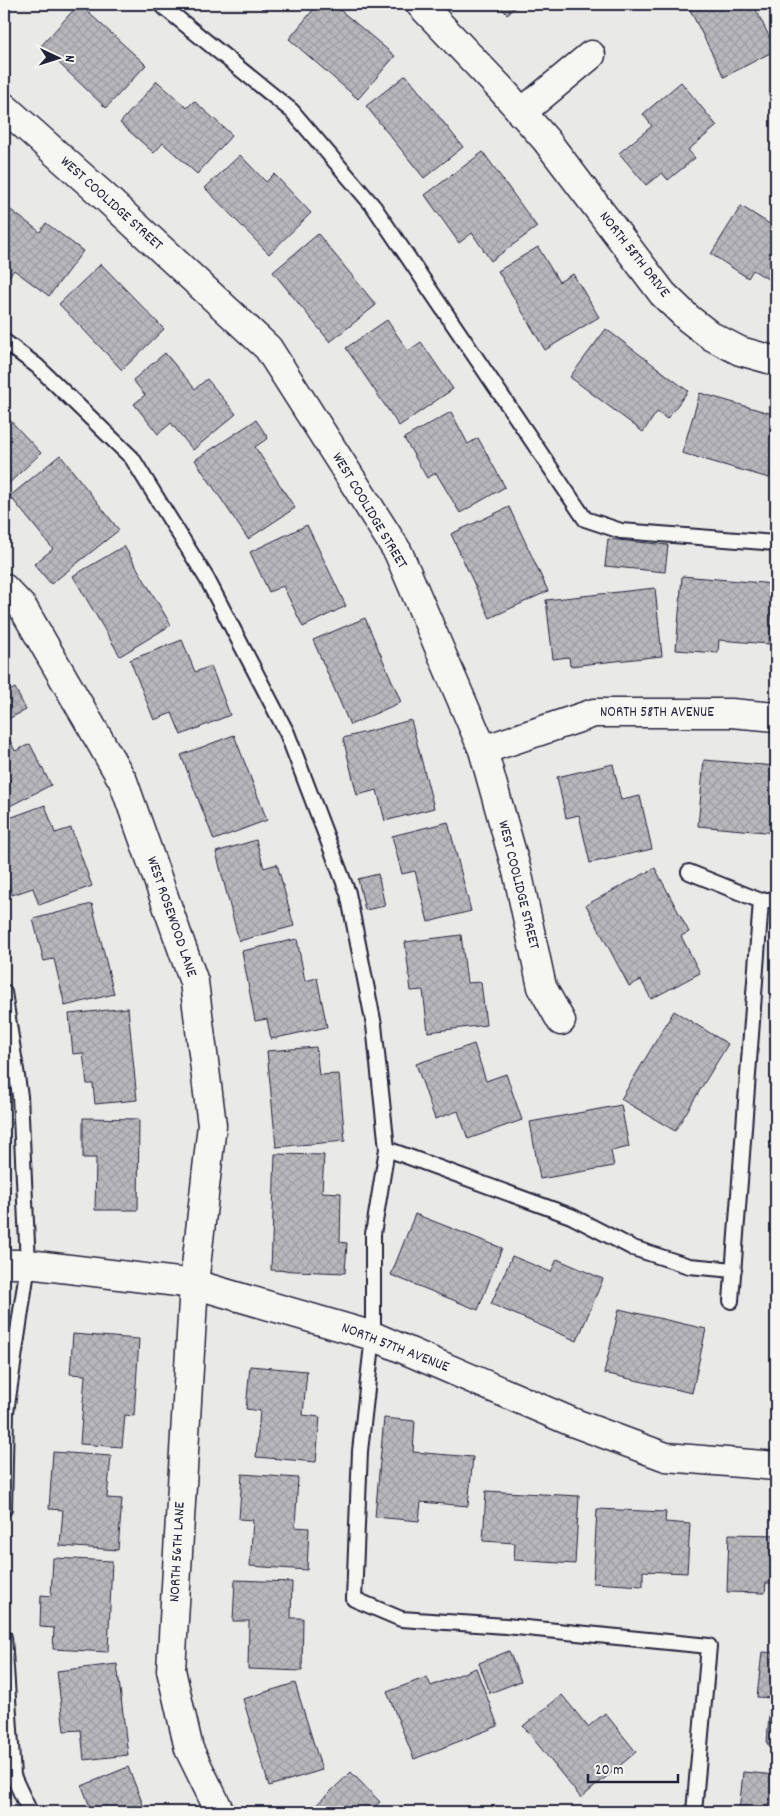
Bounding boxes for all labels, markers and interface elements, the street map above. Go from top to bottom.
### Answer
north arrow [32,32,82,82]
text: N [59,55,79,63]
street label: WEST COOLIDGE STREET [55,152,167,256]
street label: NORTH 58TH DRIVE [593,207,675,303]
street label: WEST COOLIDGE STREET [326,449,412,573]
street label: NORTH 58TH AVENUE [600,702,714,724]
street label: WEST COOLIDGE STREET [491,818,545,952]
street label: WEST ROSEWOOD LANE [140,854,202,980]
street label: NORTH 57TH AVENUE [338,1317,452,1379]
street label: NORTH 56TH LANE [164,1501,192,1603]
scale bar [588,1751,678,1783]
text: 20 m [595,1760,623,1782]

